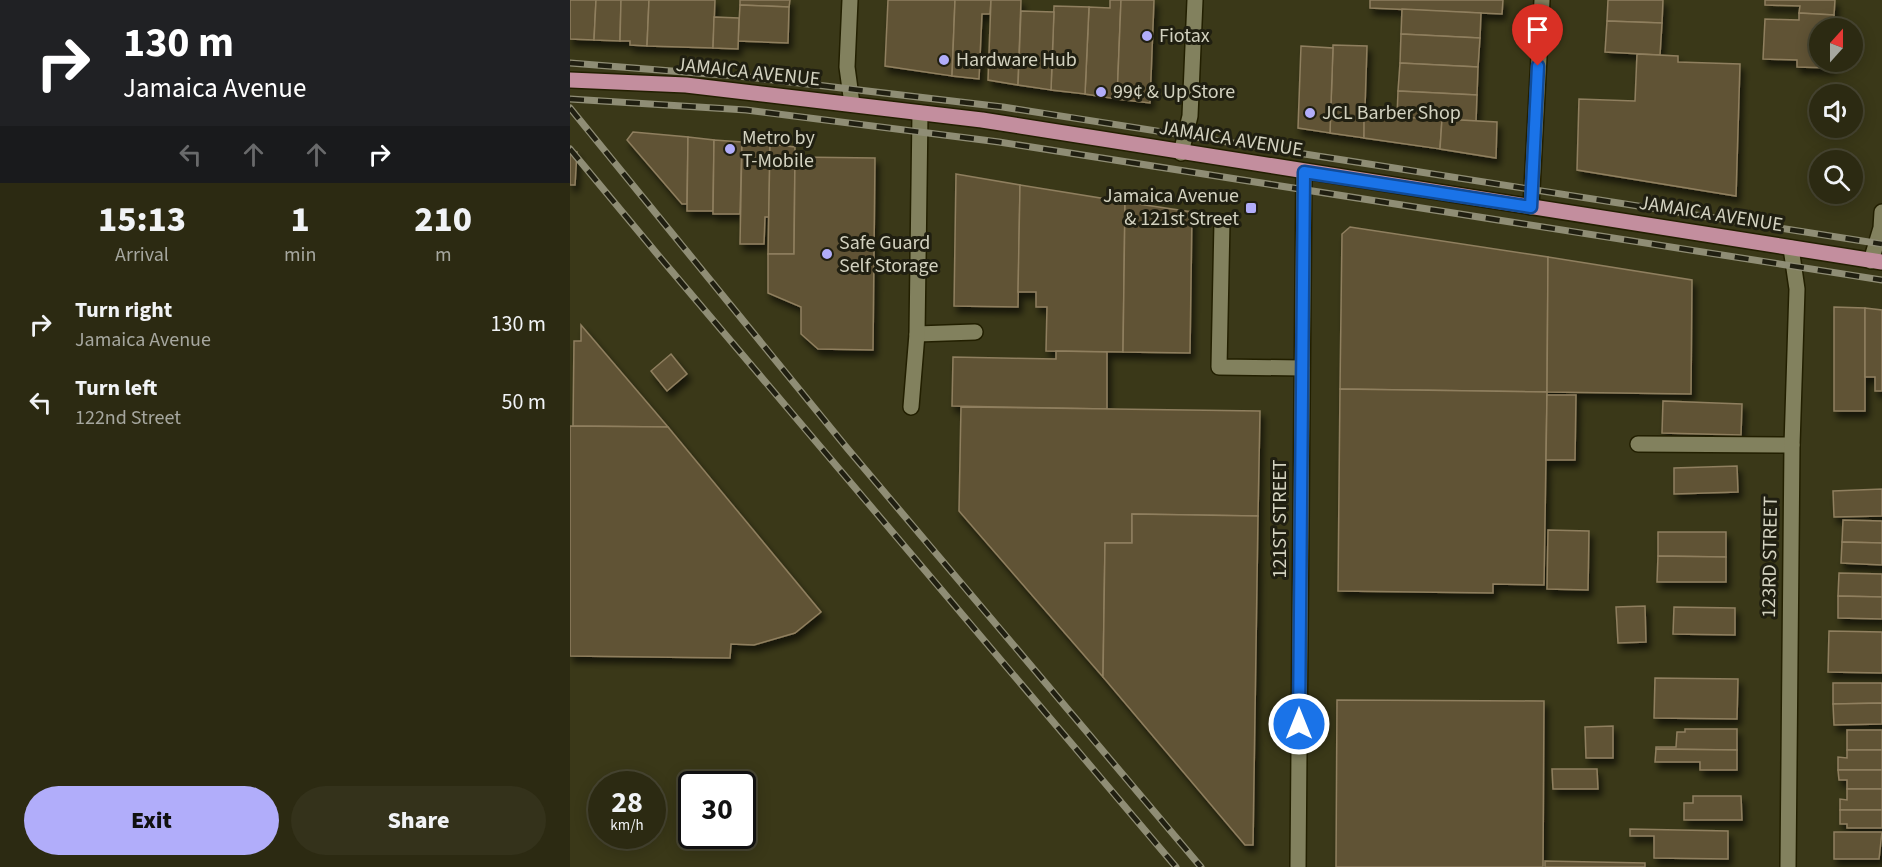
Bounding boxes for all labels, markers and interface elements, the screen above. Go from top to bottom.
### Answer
pin [1512,4,1563,66]
text: 130 m [123,13,234,73]
icon: arrive [1521,13,1554,46]
north arrow [1809,18,1863,72]
map controls [1809,18,1863,204]
place label: Fiotax [1159,22,1210,50]
icon: right [24,24,102,102]
marker: Fiotax [1140,29,1154,43]
place label: Hardware Hub [956,46,1077,74]
street label: JAMAICA AVENUE [674,50,822,94]
marker: Hardware Hub [937,53,951,67]
text: Jamaica Avenue [123,69,306,108]
place label: 99¢ & Up Store [1113,78,1235,106]
button: sound [1809,84,1863,138]
marker: 99¢ & Up Store [1094,85,1108,99]
place label: JCL Barber Shop [1322,99,1461,127]
marker: JCL Barber Shop [1303,106,1317,120]
street label: JAMAICA AVENUE [1157,114,1305,164]
place label: Metro by T-Mobile [742,124,816,175]
icon: left [174,138,207,171]
icon: ahead [237,138,270,171]
icon: ahead [300,138,333,171]
icon: right [363,138,396,171]
marker: Metro by T-Mobile [723,142,737,156]
button: search [1809,150,1863,204]
place label: Jamaica Avenue & 121st Street [1103,182,1239,233]
street label: JAMAICA AVENUE [1637,189,1785,239]
text: 15:13 [98,194,186,245]
text: 1 [291,194,310,245]
text: 210 [414,194,472,245]
marker: Jamaica Avenue & 121st Street [1244,201,1258,215]
place label: Safe Guard Self Storage [839,229,938,280]
text: Arrival [115,241,169,269]
text: min [284,241,316,269]
text: m [435,241,451,269]
marker: Safe Guard Self Storage [820,247,834,261]
text: Turn right [75,294,172,326]
icon: right [24,308,57,341]
text: 130 m [491,308,546,340]
text: Jamaica Avenue [75,326,211,354]
text: Turn left [75,372,157,404]
icon: left [24,386,57,419]
text: 50 m [501,386,546,418]
text: 122nd Street [75,404,181,432]
street label: 121ST STREET [1266,459,1294,579]
street label: 123RD STREET [1755,496,1785,618]
position arrow [1267,692,1331,756]
speed limit sign: 30 [678,771,756,849]
text: 28 [611,781,643,824]
button: Exit [24,786,279,855]
button: Share [291,786,546,855]
text: km/h [610,815,644,836]

